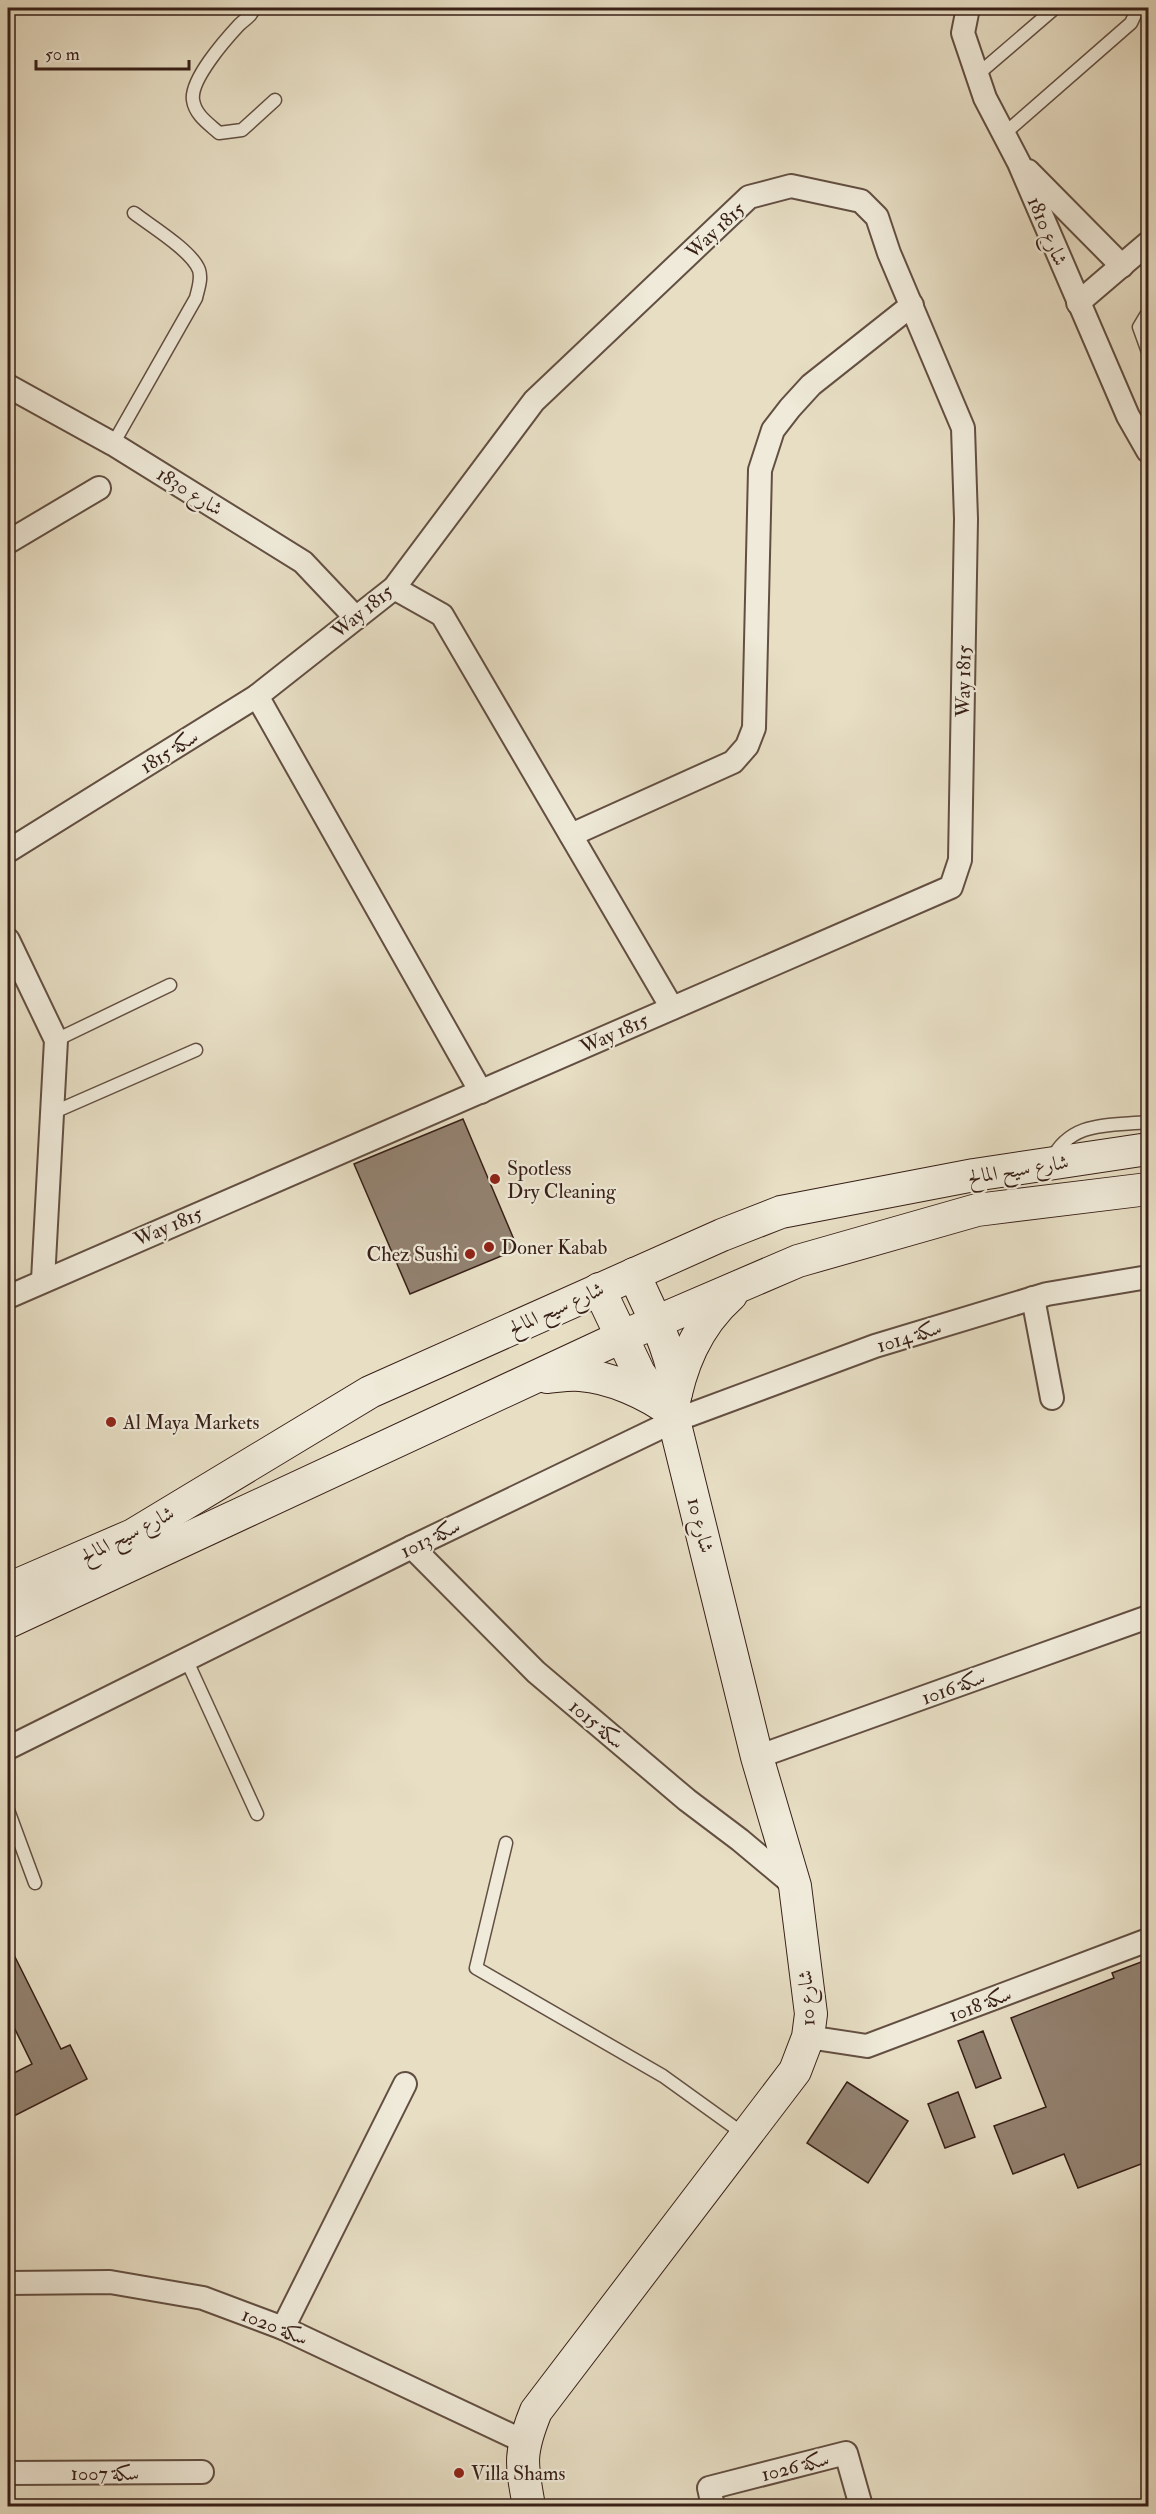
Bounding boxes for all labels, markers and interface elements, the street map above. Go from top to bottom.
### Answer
scale bar [36,33,189,71]
text: 50 m [45,43,80,66]
street label: شارع 1810 [1017,193,1073,272]
street label: Way 1815 [680,197,750,265]
street label: 1830 شارع [149,461,227,526]
street label: Way 1815 [326,579,398,644]
street label: Way 1815 [950,645,977,718]
street label: سكة 1815 [136,724,203,779]
street label: Way 1815 [575,1007,652,1060]
street label: شارع سيح المالح [966,1149,1071,1195]
place label: Spotless Dry Cleaning [507,1156,617,1204]
marker: Spotless Dry Cleaning [488,1172,502,1186]
street label: Way 1815 [129,1201,206,1252]
place label: Doner Kabab [501,1235,607,1260]
marker: Doner Kabab [482,1240,496,1254]
place label: Chez Sushi [367,1242,458,1267]
marker: Chez Sushi [463,1247,477,1261]
street label: شارع سيح المالح [504,1276,610,1345]
street label: سكة 1014 [874,1315,945,1358]
place label: Al Maya Markets [122,1410,259,1435]
marker: Al Maya Markets [104,1415,118,1429]
street label: شارع 10 [677,1495,719,1557]
street label: شارع سيح المالح [76,1500,181,1573]
street label: سكة 1013 [396,1513,464,1564]
street label: سكة 1016 [918,1664,988,1710]
street label: سكة 1015 [564,1694,629,1755]
street label: شارع 10 [793,1969,825,2027]
street label: سكة 1018 [945,1981,1015,2028]
street label: سكة 1020 [238,2302,312,2351]
street label: سكة 1026 [759,2446,832,2487]
street label: سكة 1007 [71,2461,139,2486]
place label: Villa Shams [471,2461,565,2486]
marker: Villa Shams [452,2466,466,2480]

